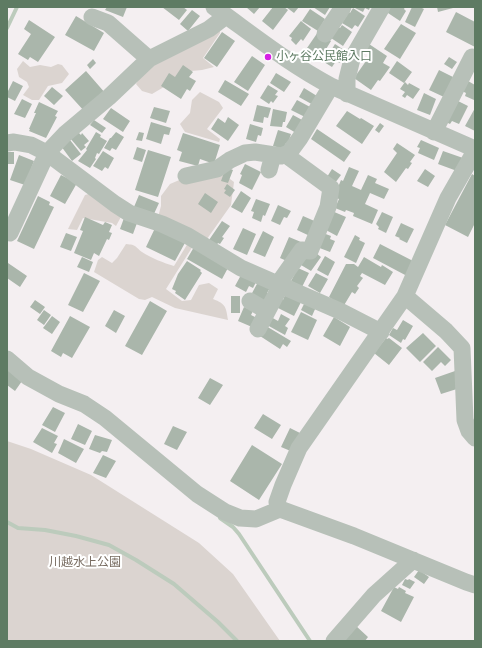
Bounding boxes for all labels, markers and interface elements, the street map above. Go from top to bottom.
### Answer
place label: 小ヶ谷公民館入口 [276,50,372,64]
marker: 小ヶ谷公民館入口 [263,52,273,62]
park label: 川越水上公園 [49,556,121,570]

